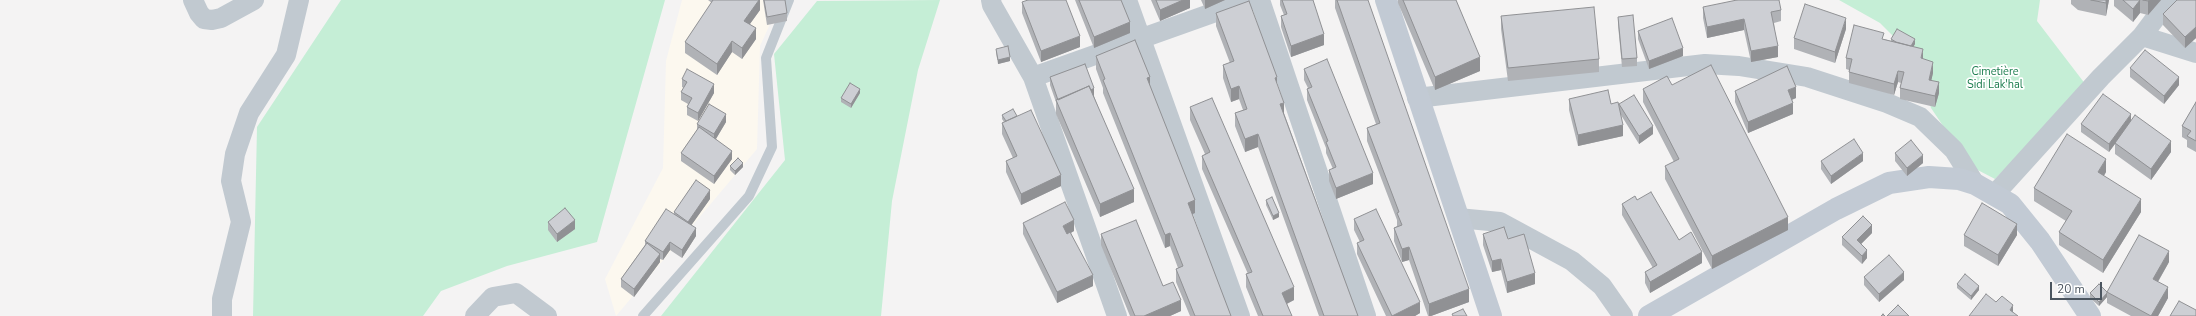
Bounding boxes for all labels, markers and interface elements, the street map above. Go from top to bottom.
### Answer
park label: Cimetière Sidi Lak'hal [1967,65,2023,91]
scale bar [2052,274,2104,300]
text: 20 m [2057,281,2085,297]

